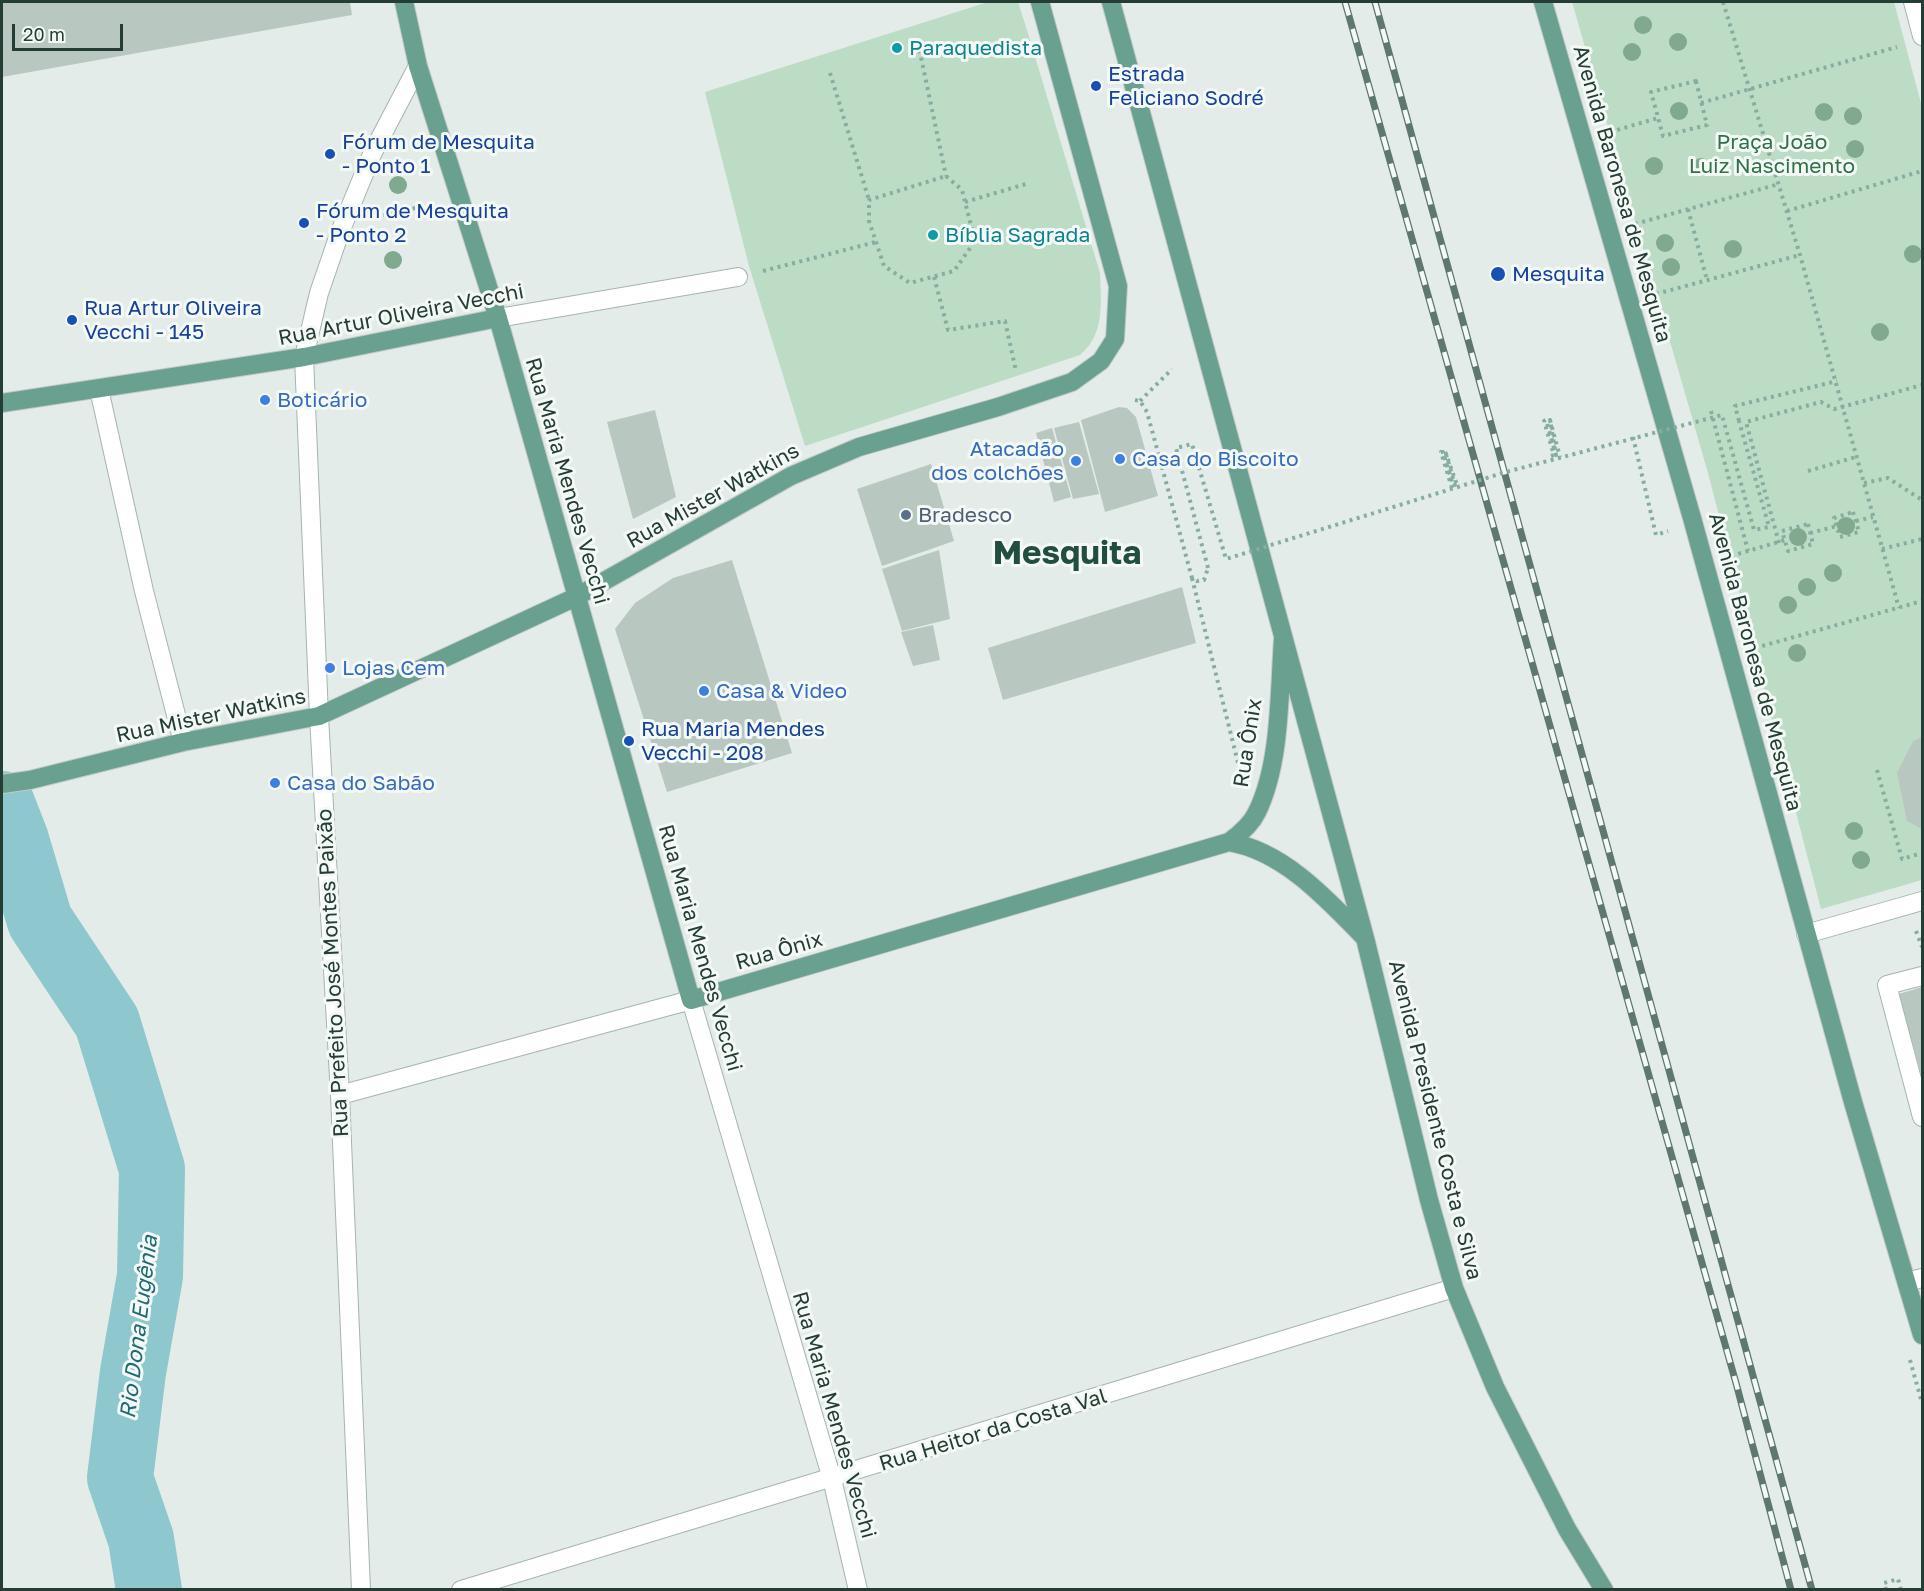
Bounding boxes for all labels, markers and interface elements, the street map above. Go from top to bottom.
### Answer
scale bar [15,12,126,50]
text: 20 m [23,23,65,45]
place label: Paraquedista [909,35,1042,61]
marker: Paraquedista [890,41,904,55]
street label: Avenida Baronesa de Mesquita [1567,42,1677,346]
place label: Estrada Feliciano Sodré [1108,61,1264,111]
marker: Estrada Feliciano Sodré [1089,79,1103,93]
place label: Fórum de Mesquita - Ponto 1 [342,129,535,179]
park label: Praça João Luiz Nascimento [1689,129,1855,179]
marker: Fórum de Mesquita - Ponto 1 [323,147,337,161]
place label: Fórum de Mesquita - Ponto 2 [316,198,509,248]
marker: Fórum de Mesquita - Ponto 2 [297,216,311,230]
place label: Bíblia Sagrada [945,222,1090,248]
marker: Bíblia Sagrada [926,228,940,242]
place label: Mesquita [1512,261,1605,287]
marker: Mesquita [1489,265,1507,283]
street label: Rua Artur Oliveira Vecchi [276,279,526,351]
place label: Rua Artur Oliveira Vecchi - 145 [84,295,262,345]
marker: Rua Artur Oliveira Vecchi - 145 [65,313,79,327]
street label: Rua Maria Mendes Vecchi [520,355,614,607]
place label: Boticário [277,387,367,413]
marker: Boticário [258,393,272,407]
place label: Atacadão dos colchões [931,436,1064,486]
street label: Rua Mister Watkins [622,438,804,554]
place label: Casa do Biscoito [1132,446,1299,472]
marker: Casa do Biscoito [1113,452,1127,466]
marker: Atacadão dos colchões [1069,454,1083,468]
place label: Bradesco [918,502,1012,528]
marker: Bradesco [899,508,913,522]
street label: Avenida Baronesa de Mesquita [1703,510,1807,814]
district label: Mesquita [993,534,1141,574]
place label: Lojas Cem [342,655,445,681]
marker: Lojas Cem [323,661,337,675]
place label: Casa & Video [716,678,847,704]
street label: Rua Mister Watkins [114,684,308,748]
marker: Casa & Video [697,684,711,698]
street label: Rua Ônix [1229,697,1267,789]
place label: Rua Maria Mendes Vecchi - 208 [641,716,825,766]
marker: Rua Maria Mendes Vecchi - 208 [622,734,636,748]
place label: Casa do Sabão [287,770,435,796]
marker: Casa do Sabão [268,776,282,790]
street label: Rua Prefeito José Montes Paixão [312,808,354,1138]
street label: Rua Maria Mendes Vecchi [653,822,747,1074]
street label: Rua Ônix [733,927,825,975]
street label: Avenida Presidente Costa e Silva [1383,958,1487,1282]
water label: Rio Dona Eugênia [115,1234,163,1420]
street label: Rua Maria Mendes Vecchi [787,1289,881,1541]
street label: Rua Heitor da Costa Val [876,1383,1110,1477]

